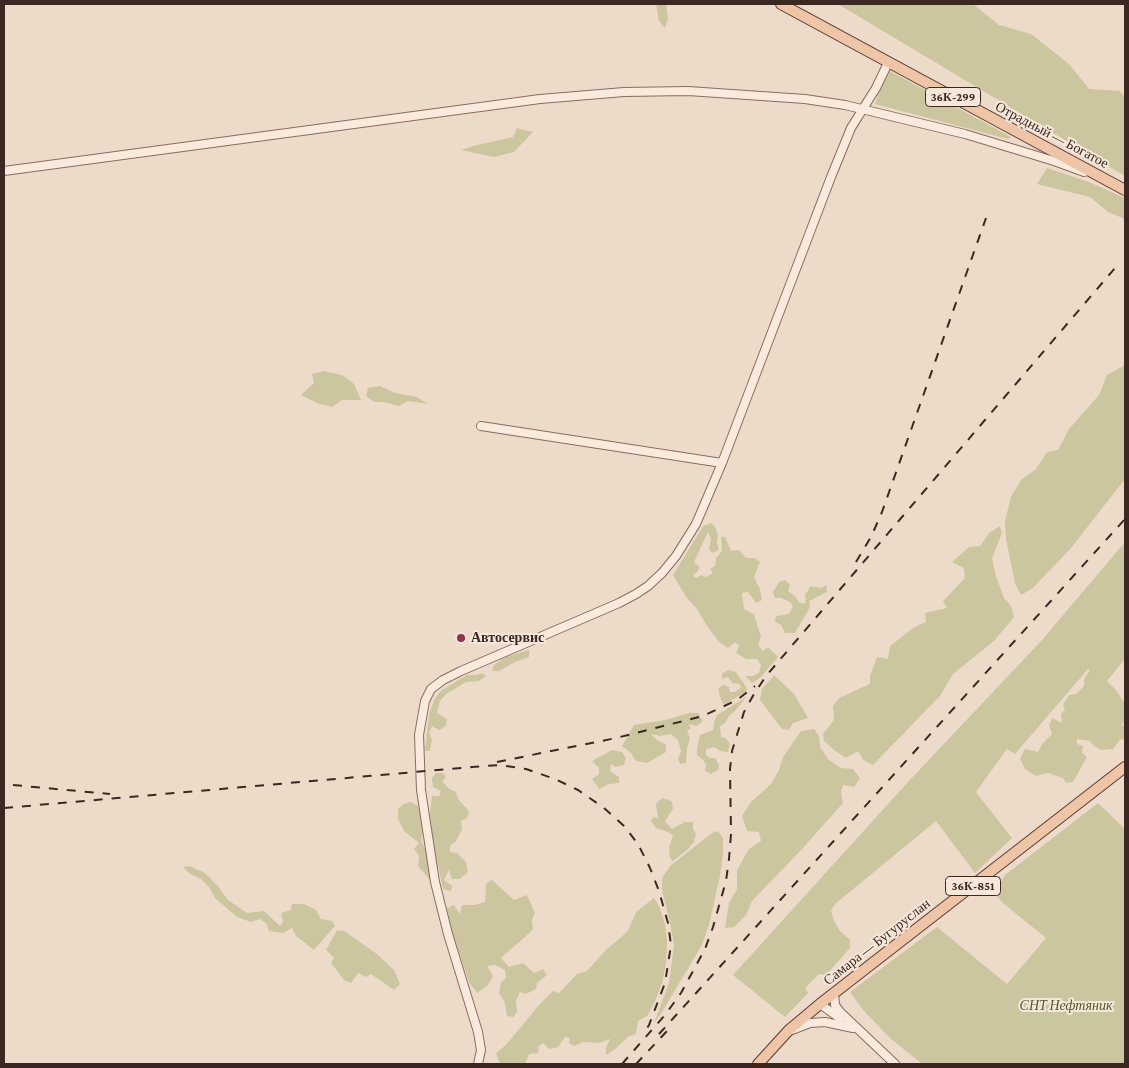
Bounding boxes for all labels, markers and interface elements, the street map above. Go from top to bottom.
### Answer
road number: 36К-299 [926,88,980,106]
street label: Отрадный — Богатое [992,98,1112,172]
place label: Автосервис [471,630,544,646]
marker: Автосервис [455,632,467,644]
road number: 36К-851 [946,876,1000,896]
street label: Самара — Бугуруслан [820,895,934,989]
park label: СНТ Нефтяник [1020,998,1112,1014]

